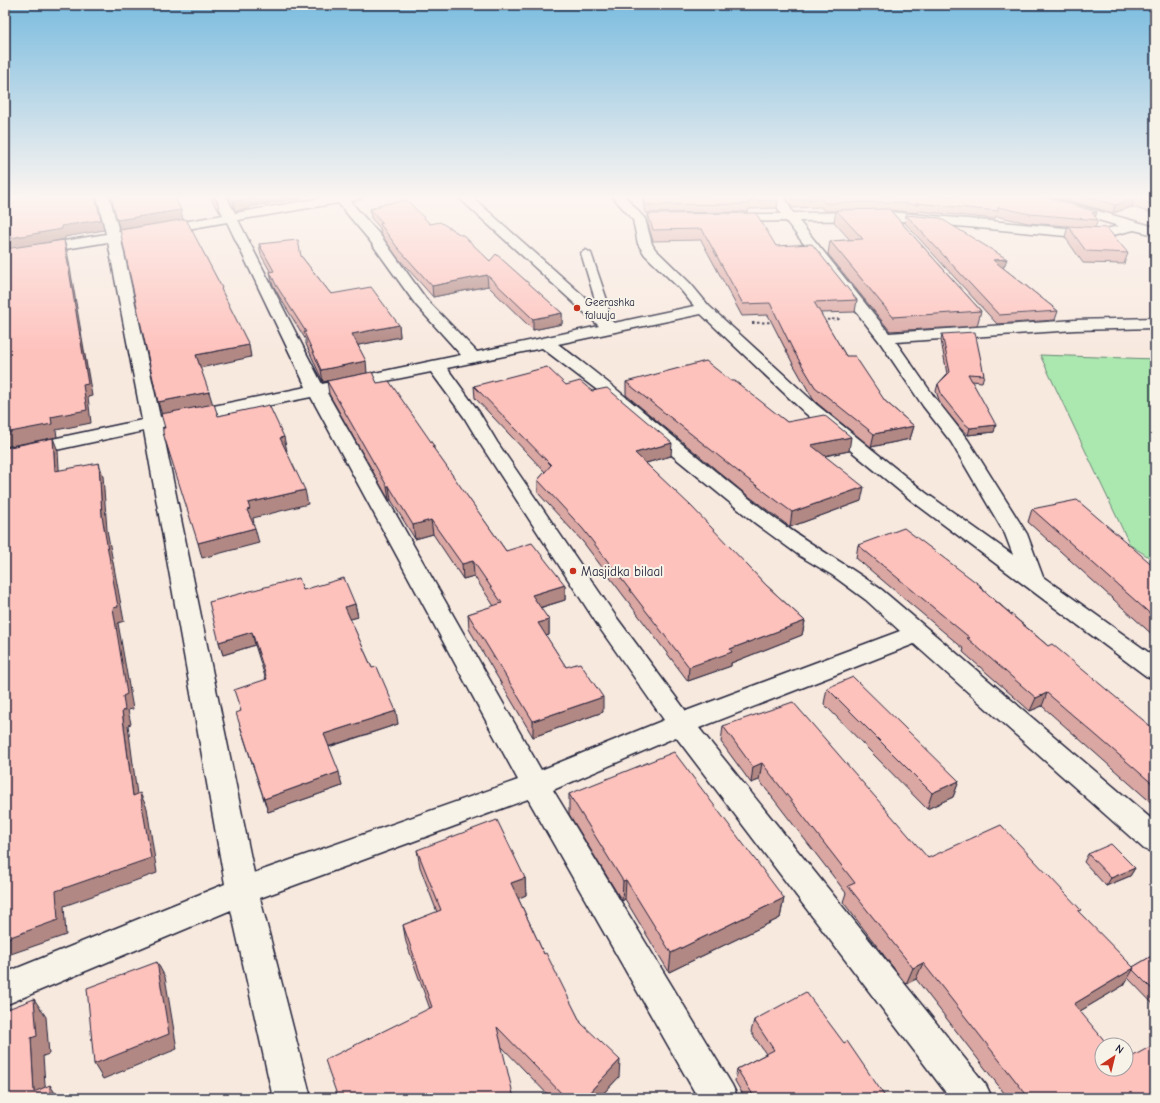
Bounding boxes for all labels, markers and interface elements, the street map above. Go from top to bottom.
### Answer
place label: Geerashka faluuja [584,296,635,322]
marker: Geerashka faluuja [572,303,582,313]
place label: Masjidka bilaal [581,564,663,579]
marker: Masjidka bilaal [568,566,578,576]
north arrow [1094,1037,1134,1077]
text: N [1113,1042,1126,1057]

